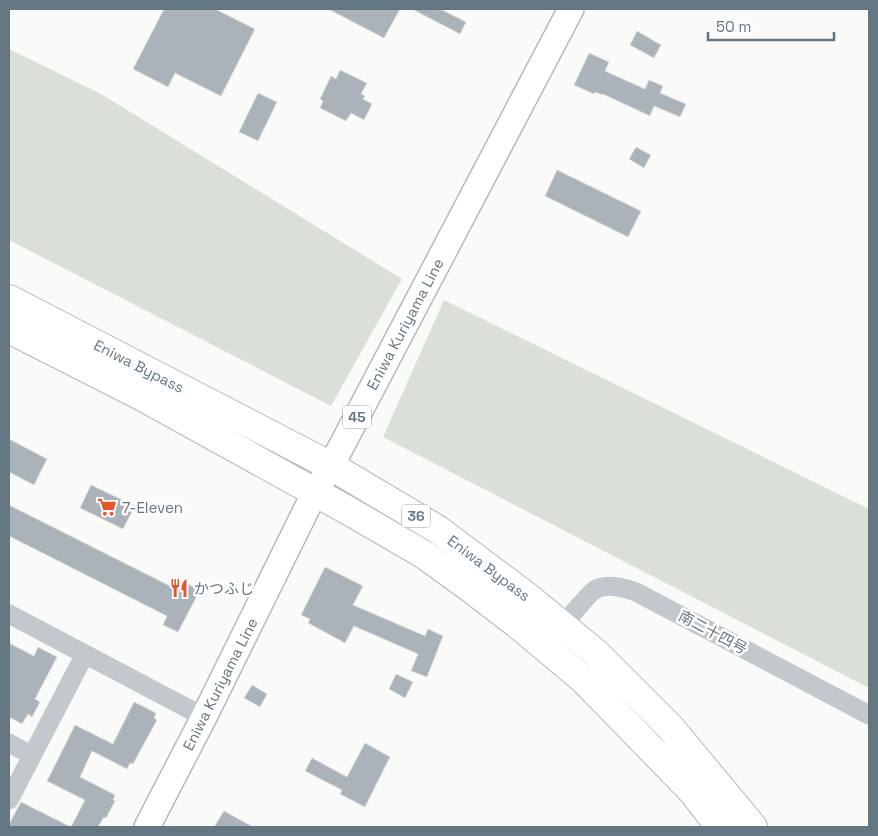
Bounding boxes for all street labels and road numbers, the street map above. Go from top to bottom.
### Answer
street label: Eniwa Kuriyama Line [362,255,448,393]
street label: Eniwa Bypass [91,335,187,397]
road number: 45 [343,406,371,428]
road number: 36 [402,504,430,528]
street label: Eniwa Bypass [444,531,534,605]
street label: 南二十四号 [675,606,751,658]
street label: Eniwa Kuriyama Line [178,614,262,754]

